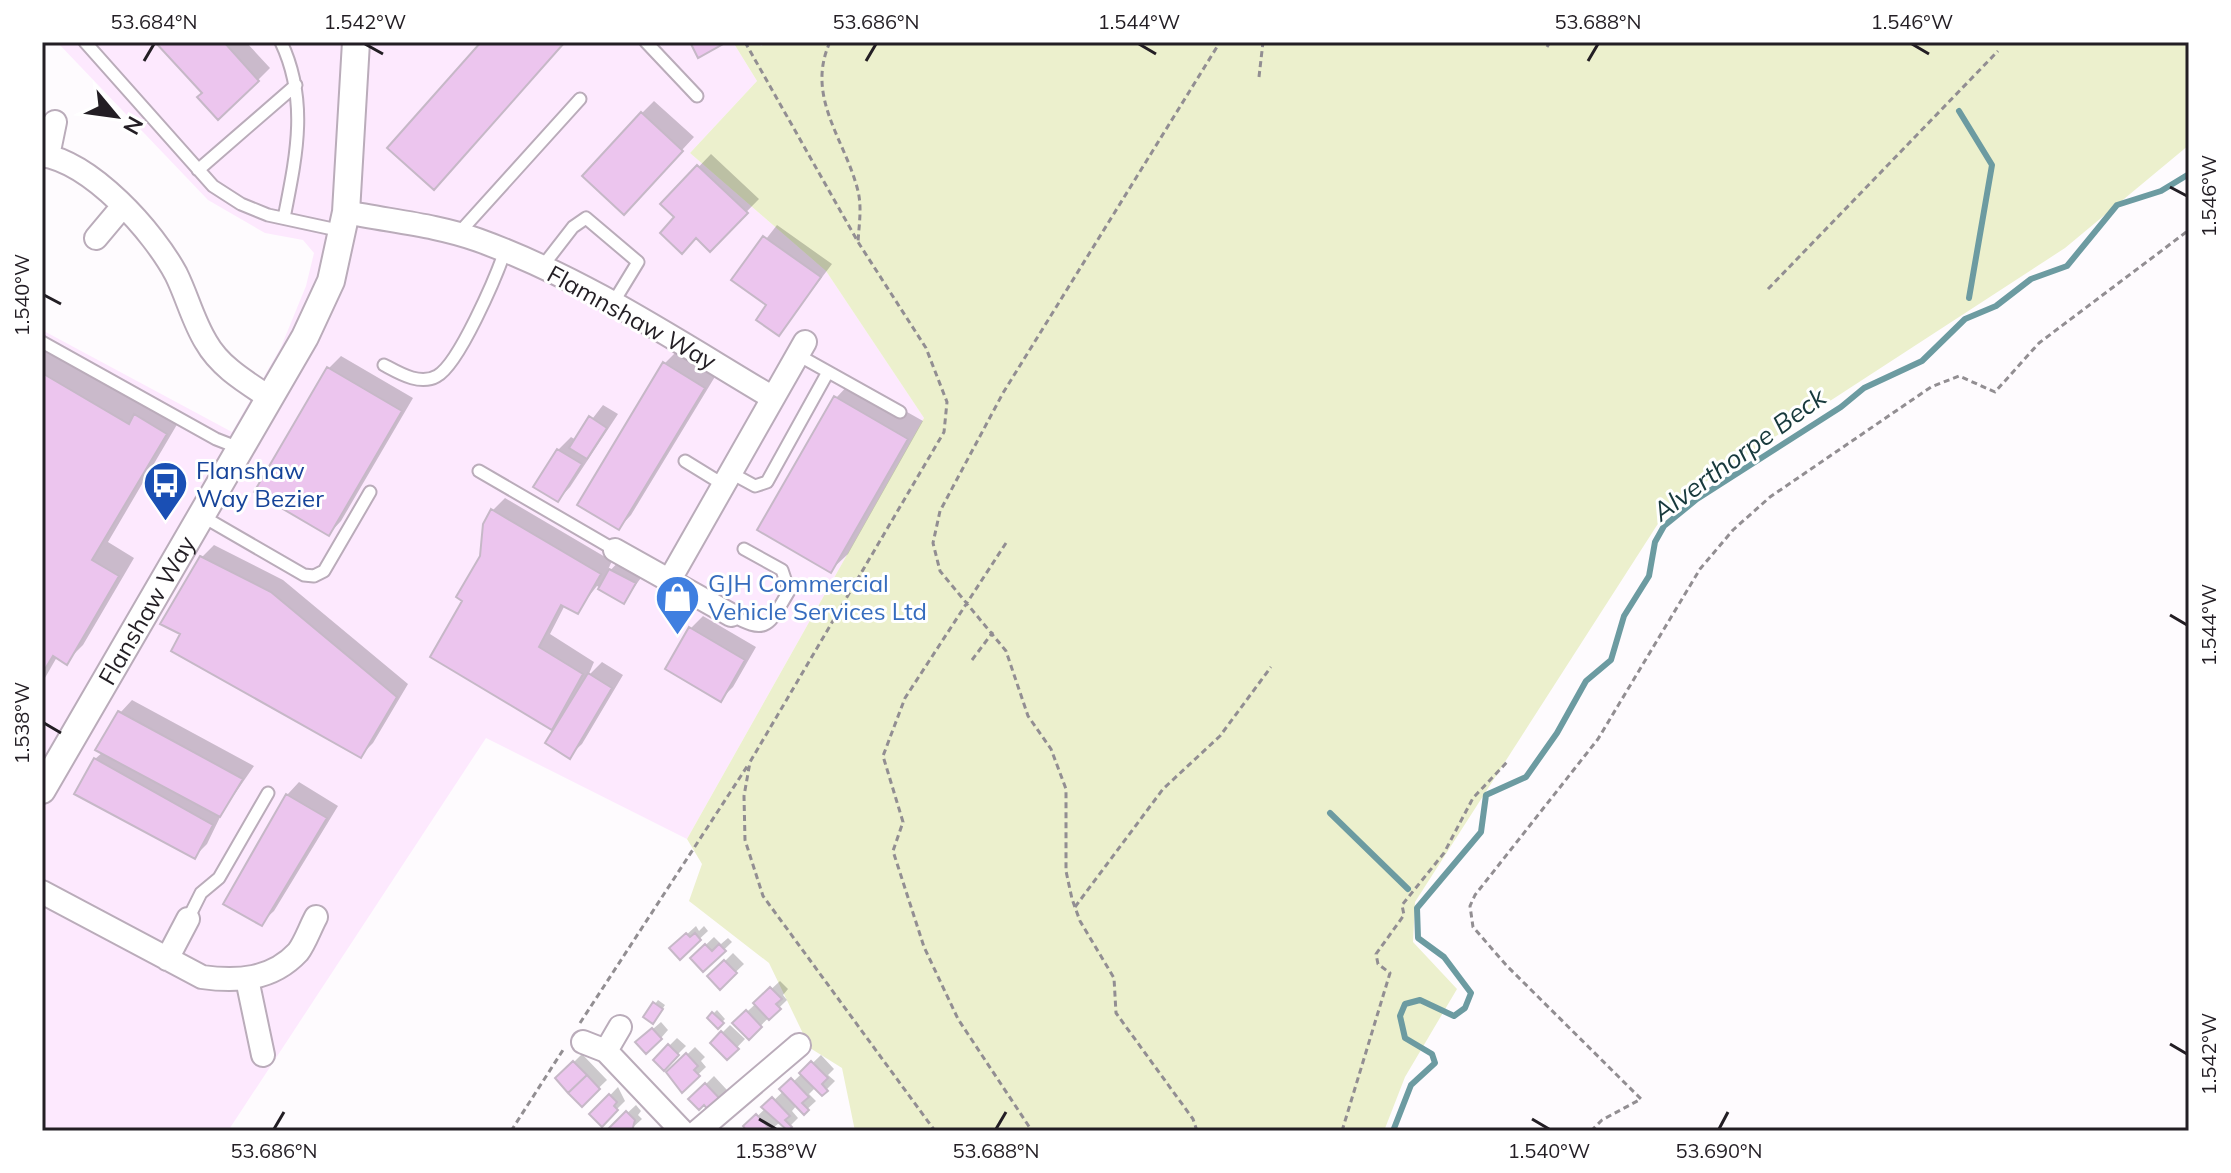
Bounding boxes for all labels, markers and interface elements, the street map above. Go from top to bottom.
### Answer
text: 53.684°N [111,9,197,34]
text: 1.542°W [324,9,406,34]
text: 53.686°N [833,9,919,34]
text: 1.544°W [1098,9,1180,34]
text: 53.688°N [1555,9,1641,34]
text: 1.546°W [1871,9,1953,34]
north arrow [76,76,156,156]
text: N [117,112,150,140]
text: 1.546°W [2196,155,2221,237]
text: 1.540°W [9,254,34,336]
street label: Flamnshaw Way [542,258,722,376]
water label: Alverthorpe Beck [1645,380,1833,529]
place label: Flanshaw Way Bezier [196,455,324,513]
bus stop icon: Flanshaw Way Bezier [141,460,189,523]
street label: Flanshaw Way [91,530,202,690]
place label: GJH Commercial Vehicle Services Ltd [708,568,927,626]
shop icon: GJH Commercial Vehicle Services Ltd [653,573,701,636]
text: 1.544°W [2196,584,2221,666]
text: 1.538°W [9,682,34,764]
text: 1.542°W [2196,1013,2221,1095]
text: 53.686°N [231,1138,317,1163]
text: 1.538°W [735,1138,817,1163]
text: 53.688°N [953,1138,1039,1163]
text: 1.540°W [1508,1138,1590,1163]
text: 53.690°N [1676,1138,1762,1163]

